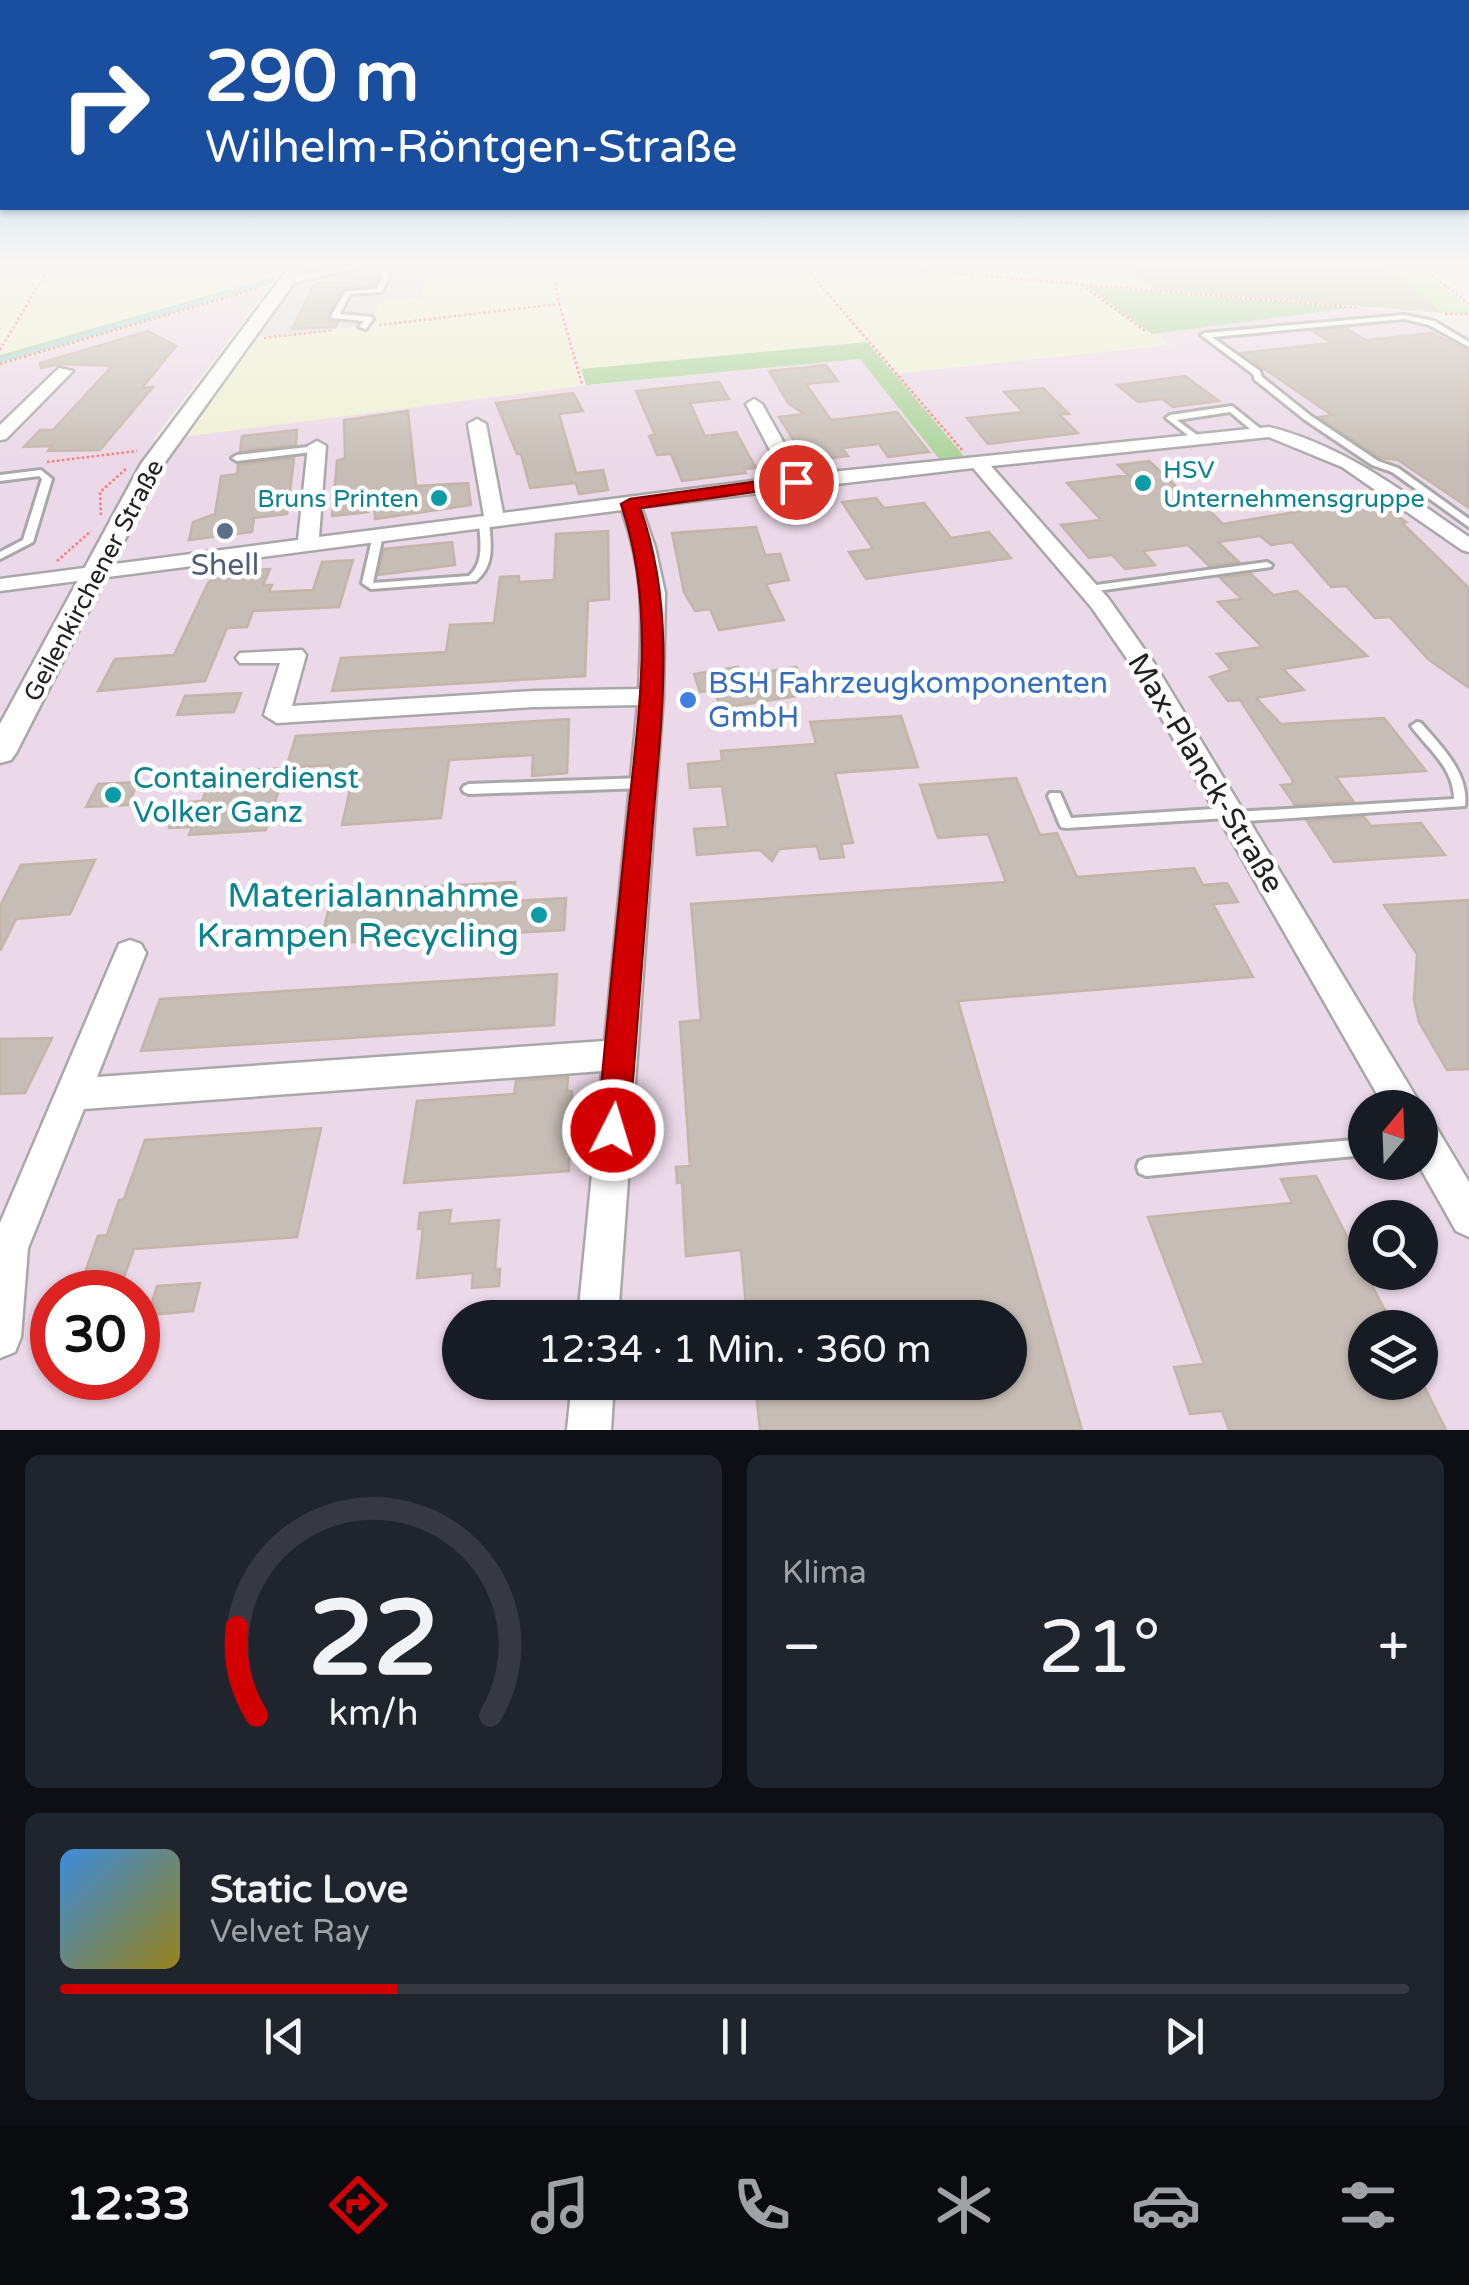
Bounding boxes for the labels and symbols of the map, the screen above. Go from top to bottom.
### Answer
pin [754,440,839,525]
street label: Geilenkirchener Straße [17,454,170,706]
place label: HSV Unternehmensgruppe [1163,455,1425,514]
marker: HSV Unternehmensgruppe [1132,472,1154,494]
place label: Bruns Printen [257,484,419,514]
marker: Bruns Printen [428,487,450,509]
marker: Shell [214,520,236,542]
place label: Shell [191,547,259,584]
street label: Max-Planck-Straße [1119,647,1292,900]
place label: BSH Fahrzeugkomponenten GmbH [708,665,1108,736]
marker: BSH Fahrzeugkomponenten GmbH [677,689,699,711]
place label: Containerdienst Volker Ganz [133,760,359,831]
marker: Containerdienst Volker Ganz [102,784,124,806]
place label: Materialannahme Krampen Recycling [197,875,519,957]
marker: Materialannahme Krampen Recycling [528,904,550,926]
position arrow [561,1078,665,1182]
north arrow [1348,1090,1438,1180]
speed limit sign: 30 [30,1270,160,1400]

